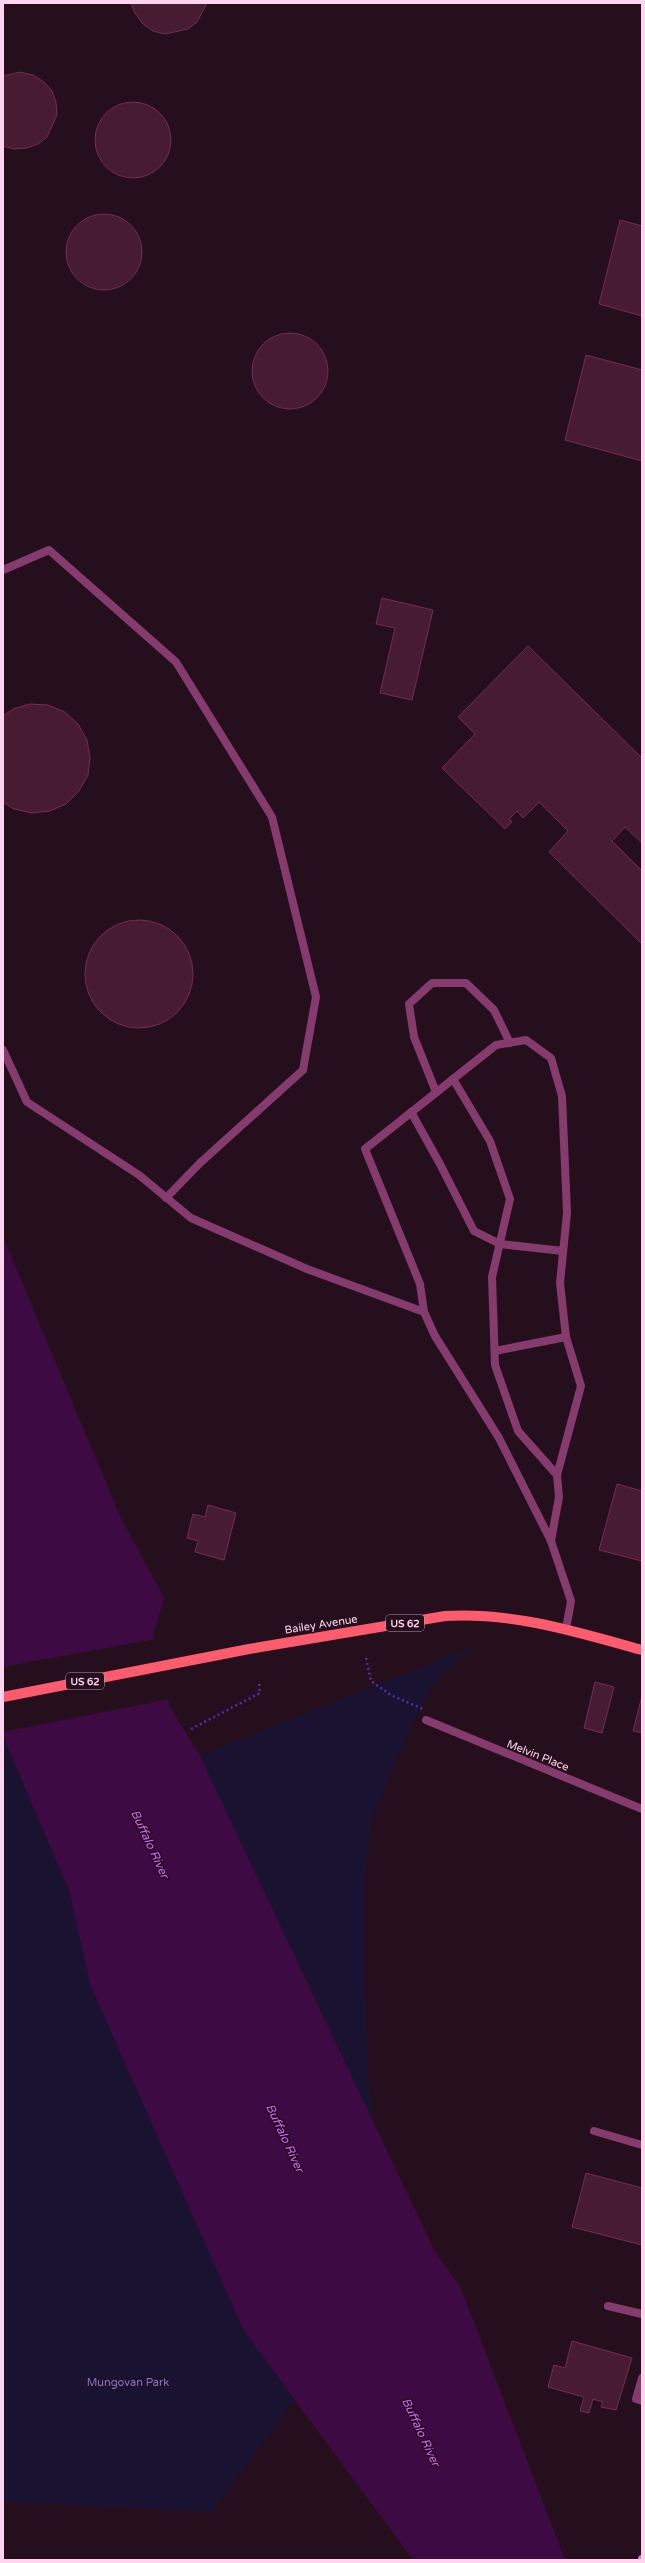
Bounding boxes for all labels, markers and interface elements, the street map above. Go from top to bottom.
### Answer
street label: Bailey Avenue [284,1612,358,1637]
road number: US 62 [386,1615,424,1631]
road number: US 62 [66,1673,104,1689]
street label: Melvin Place [505,1737,571,1774]
water label: Buffalo River [128,1808,173,1882]
water label: Buffalo River [263,2102,308,2176]
park label: Mungovan Park [87,2376,169,2389]
water label: Buffalo River [399,2396,444,2470]

